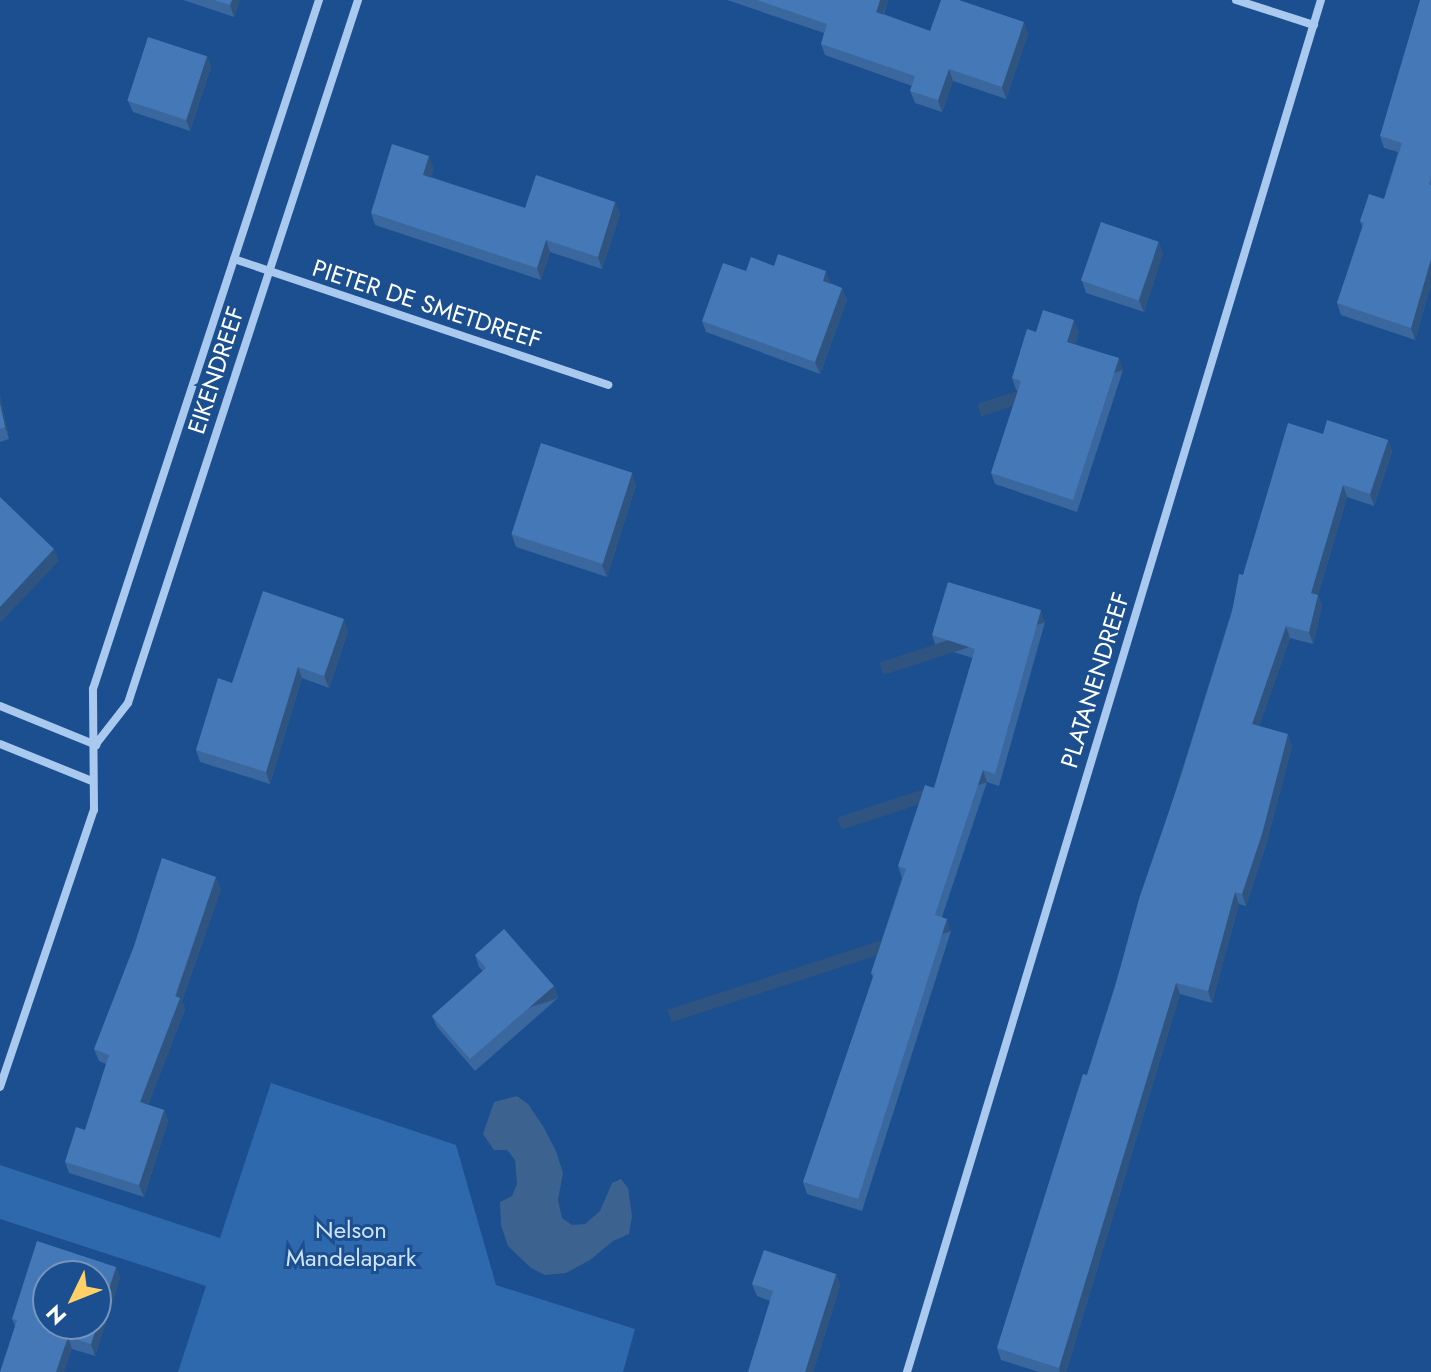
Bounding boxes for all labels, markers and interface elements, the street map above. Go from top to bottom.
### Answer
street label: PIETER DE SMETDREEF [309,253,545,355]
street label: EIKENDREEF [182,302,250,438]
street label: PLATANENDREEF [1055,589,1135,771]
park label: Nelson Mandelapark [286,1216,416,1272]
north arrow [32,1260,112,1340]
text: N [38,1298,74,1332]

